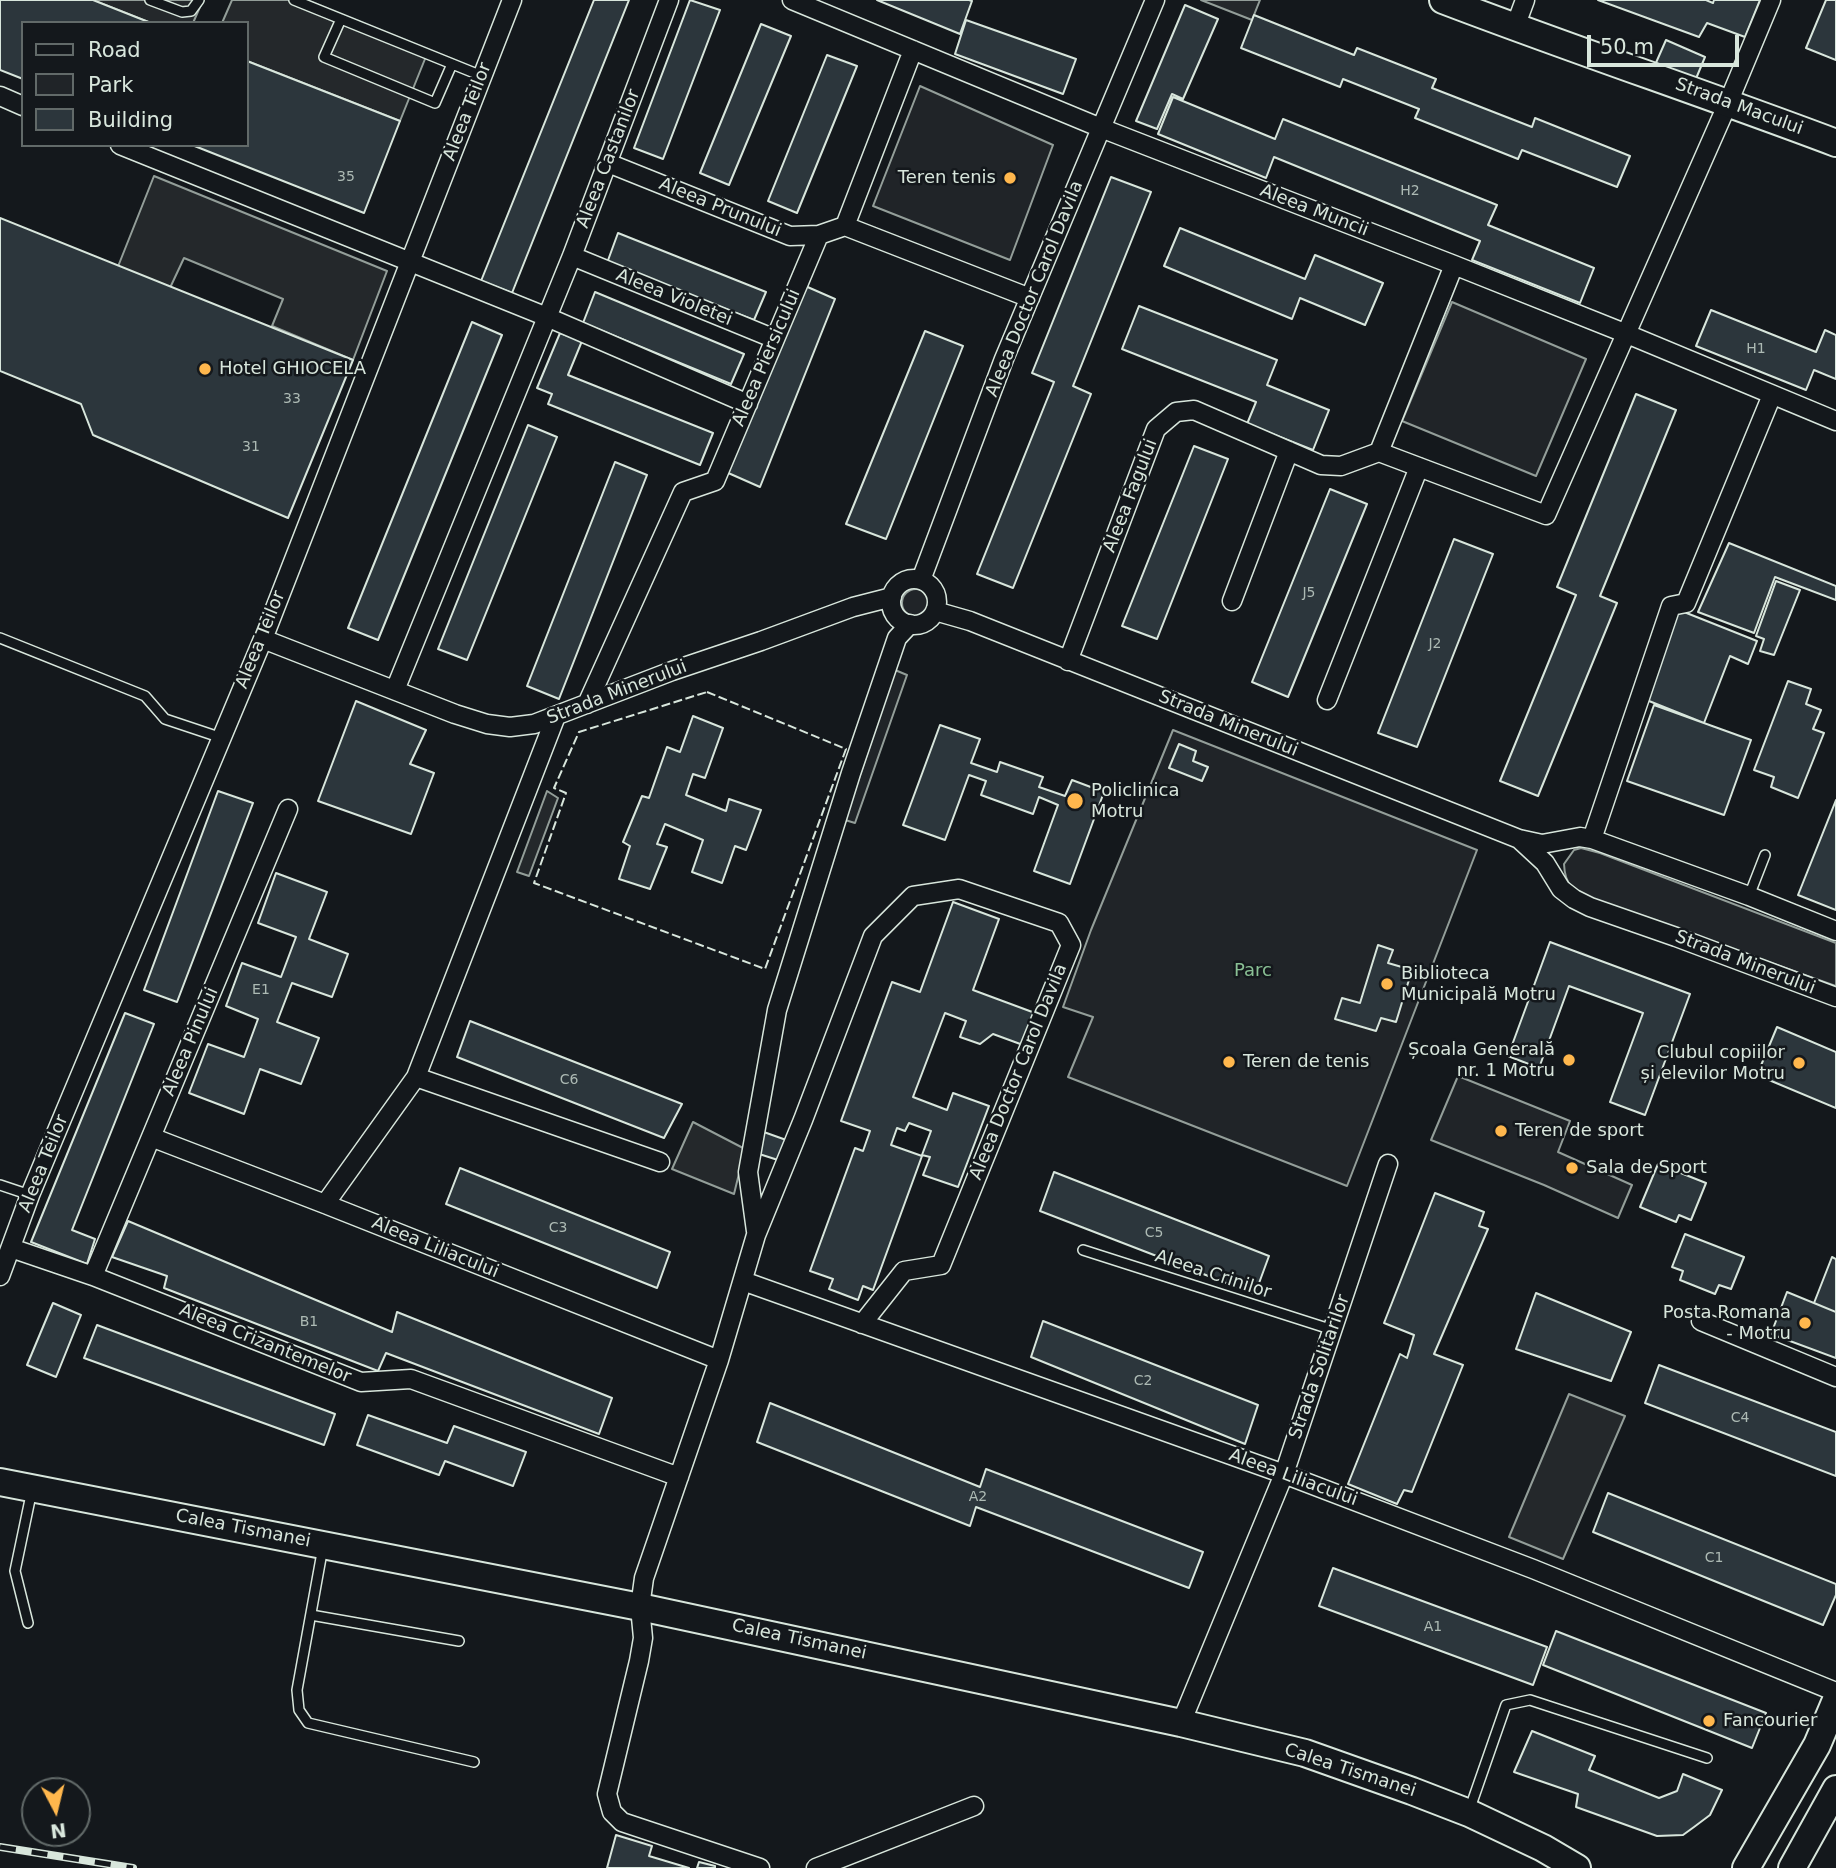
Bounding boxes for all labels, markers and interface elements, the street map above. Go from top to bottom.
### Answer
legend [21,21,248,147]
scale bar [1591,21,1743,65]
text: 50 m [1600,35,1654,59]
text: Road [88,38,141,62]
street label: Aleea Teilor [439,60,497,164]
text: Park [88,73,133,97]
street label: Strada Macului [1672,74,1806,140]
street label: Aleea Castanilor [573,86,645,232]
text: Building [88,108,173,132]
place label: Teren tenis [898,167,996,189]
house number: 35 [337,169,355,185]
marker: Teren tenis [1002,170,1018,186]
street label: Aleea Prunului [656,174,784,242]
street label: Aleea Doctor Carol Davila [982,178,1088,400]
street label: Aleea Muncii [1257,180,1371,242]
house number: H2 [1400,183,1420,199]
street label: Aleea Violetei [613,265,735,331]
street label: Aleea Piersicului [728,286,806,430]
house number: H1 [1746,341,1766,357]
place label: Hotel GHIOCELA [219,358,366,380]
marker: Hotel GHIOCELA [197,361,213,377]
house number: 33 [283,391,301,407]
street label: Aleea Fagului [1099,436,1163,556]
house number: 31 [242,439,260,455]
house number: J5 [1302,585,1316,601]
street label: Aleea Teilor [232,588,290,692]
house number: J2 [1428,636,1442,652]
street label: Strada Minerului [544,656,690,730]
street label: Strada Minerului [1155,686,1301,762]
place label: Policlinica Motru [1091,780,1179,822]
marker: Policlinica Motru [1065,791,1085,811]
street label: Strada Minerului [1672,926,1818,1000]
park label: Parc [1234,960,1272,982]
street label: Aleea Doctor Carol Davila [966,961,1072,1183]
place label: Biblioteca Municipală Motru [1401,963,1556,1006]
marker: Biblioteca Municipală Motru [1379,976,1395,992]
house number: E1 [252,982,270,998]
street label: Aleea Pinului [158,984,224,1100]
place label: Școala Generală nr. 1 Motru [1408,1039,1555,1082]
place label: Clubul copiilor și elevilor Motru [1641,1042,1785,1084]
place label: Teren de tenis [1243,1051,1369,1073]
marker: Școala Generală nr. 1 Motru [1561,1052,1577,1068]
marker: Teren de tenis [1221,1054,1237,1070]
marker: Clubul copiilor și elevilor Motru [1791,1055,1807,1071]
house number: C6 [560,1072,578,1088]
street label: Aleea Teilor [15,1112,73,1216]
place label: Teren de sport [1515,1120,1644,1142]
marker: Teren de sport [1493,1123,1509,1139]
place label: Sala de Sport [1586,1157,1707,1179]
marker: Sala de Sport [1564,1160,1580,1176]
street label: Aleea Liliacului [368,1213,502,1283]
house number: C3 [549,1220,567,1236]
house number: C5 [1145,1225,1163,1241]
street label: Aleea Crinilor [1152,1246,1274,1304]
street label: Strada Solitarilor [1285,1292,1355,1442]
street label: Aleea Crizantemelor [176,1300,354,1388]
place label: Posta Romana - Motru [1663,1302,1791,1344]
house number: B1 [300,1314,318,1330]
marker: Posta Romana - Motru [1797,1315,1813,1331]
house number: C2 [1134,1373,1152,1389]
house number: C4 [1731,1410,1749,1426]
street label: Aleea Liliacului [1226,1445,1360,1511]
house number: A2 [969,1489,987,1505]
street label: Calea Tismanei [174,1505,312,1553]
house number: C1 [1705,1550,1723,1566]
street label: Calea Tismanei [730,1615,868,1665]
house number: A1 [1424,1619,1442,1635]
place label: Fancourier [1723,1710,1817,1732]
marker: Fancourier [1701,1713,1717,1729]
street label: Calea Tismanei [1281,1740,1419,1802]
north arrow [21,1777,91,1847]
text: N [49,1819,68,1843]

